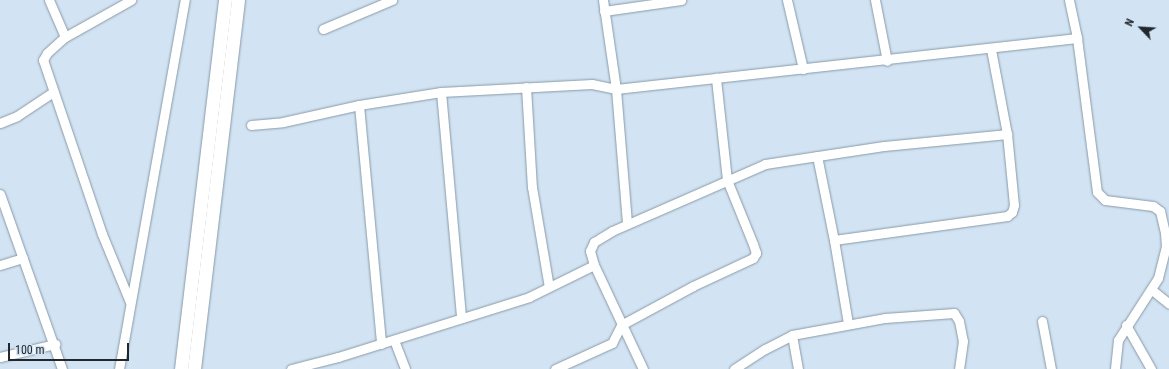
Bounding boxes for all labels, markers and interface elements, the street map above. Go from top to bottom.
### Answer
north arrow [1121,8,1161,48]
text: N [1122,17,1137,29]
scale bar [10,335,131,361]
text: 100 m [15,343,45,357]

